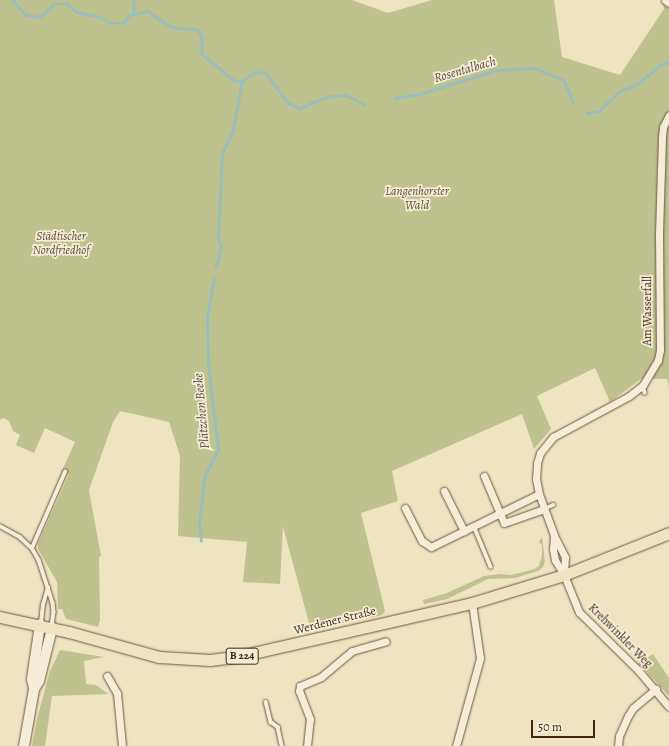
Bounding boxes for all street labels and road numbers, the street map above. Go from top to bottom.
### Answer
street label: Am Wasserfall [641,276,655,346]
street label: Krehwinkler Weg [585,601,655,671]
street label: Werdener Straße [293,604,377,638]
road number: B 224 [225,647,259,665]

